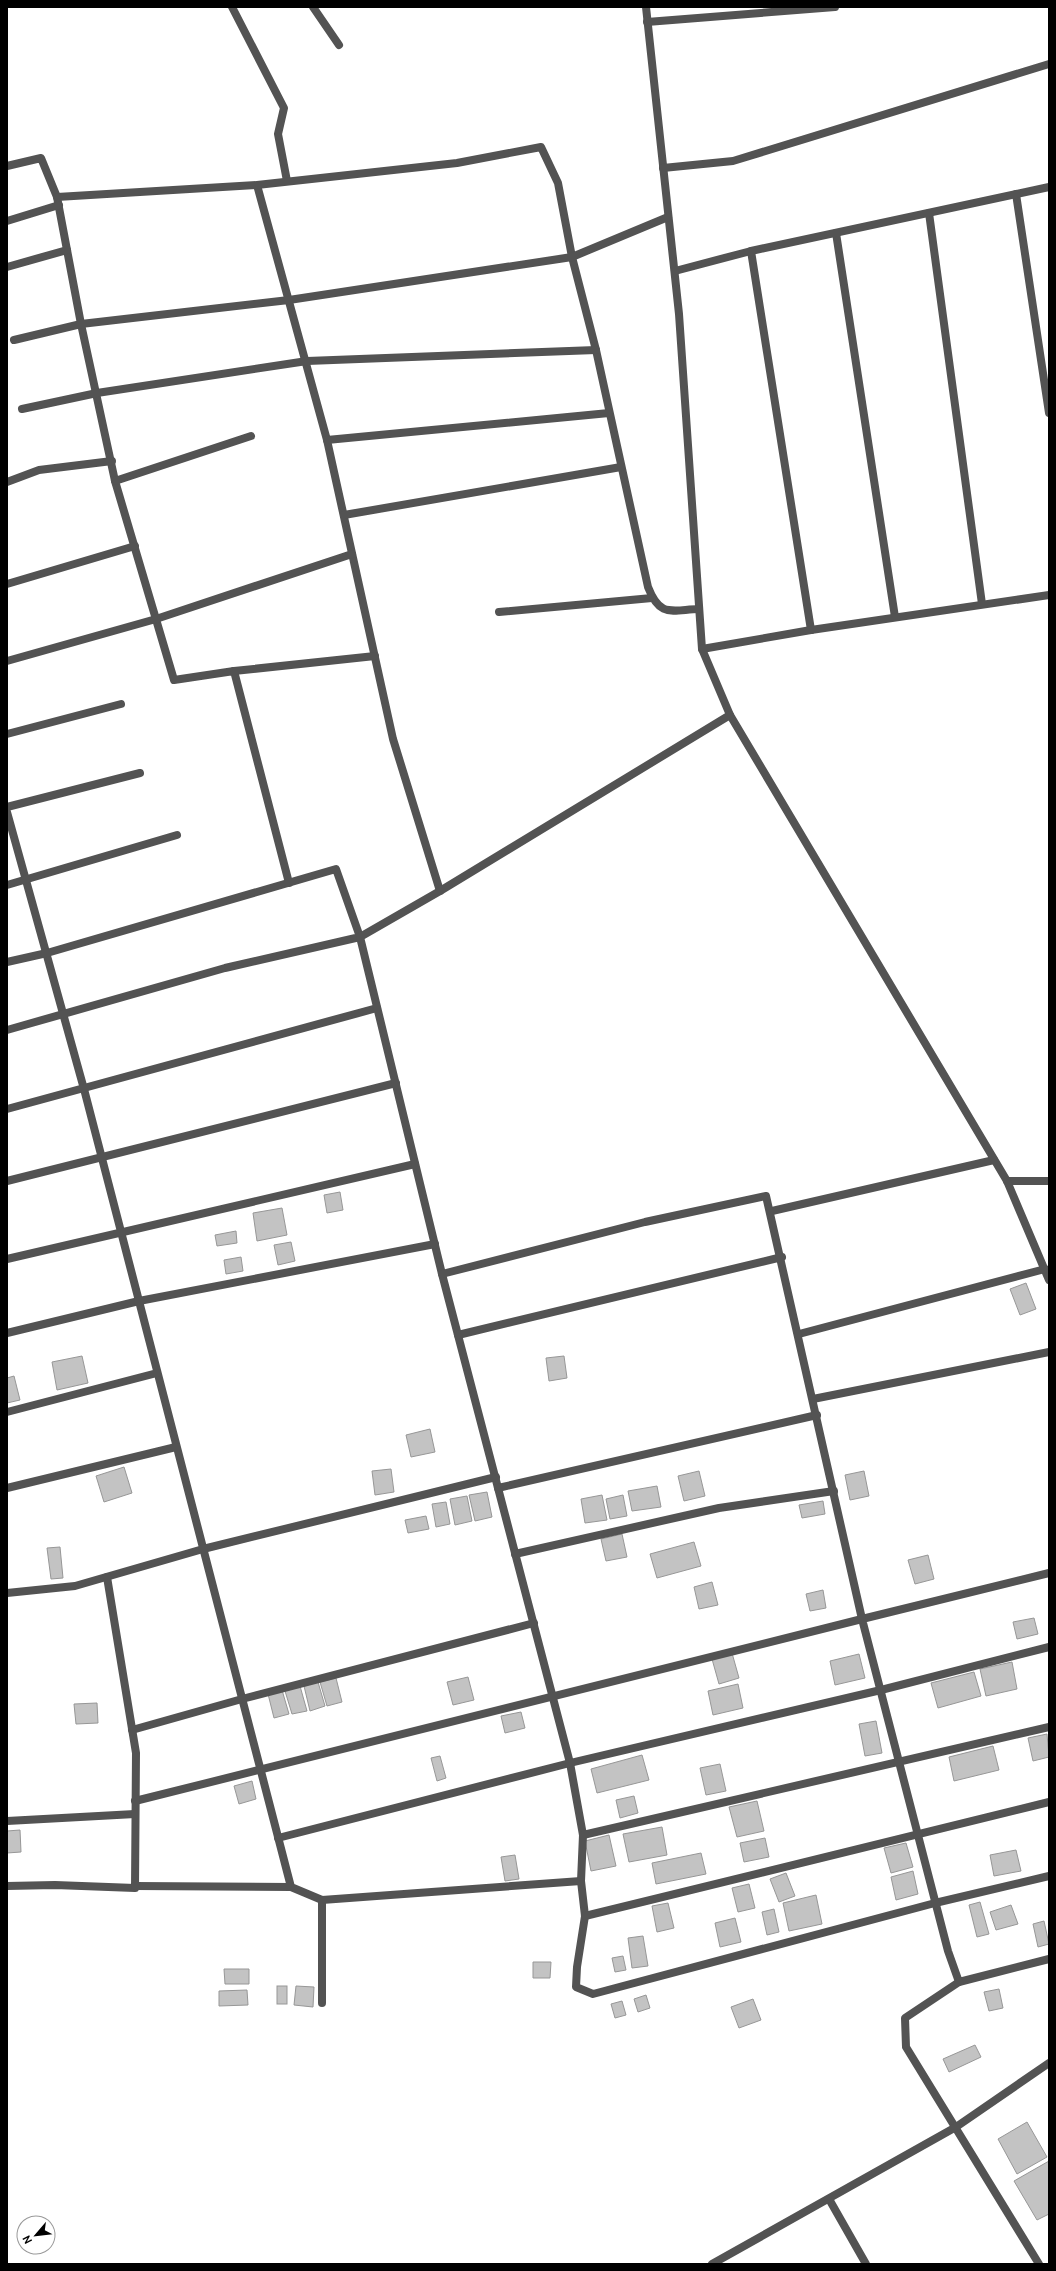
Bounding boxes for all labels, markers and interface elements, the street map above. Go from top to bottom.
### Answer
north arrow [16,2215,56,2255]
text: N [19,2233,35,2246]

